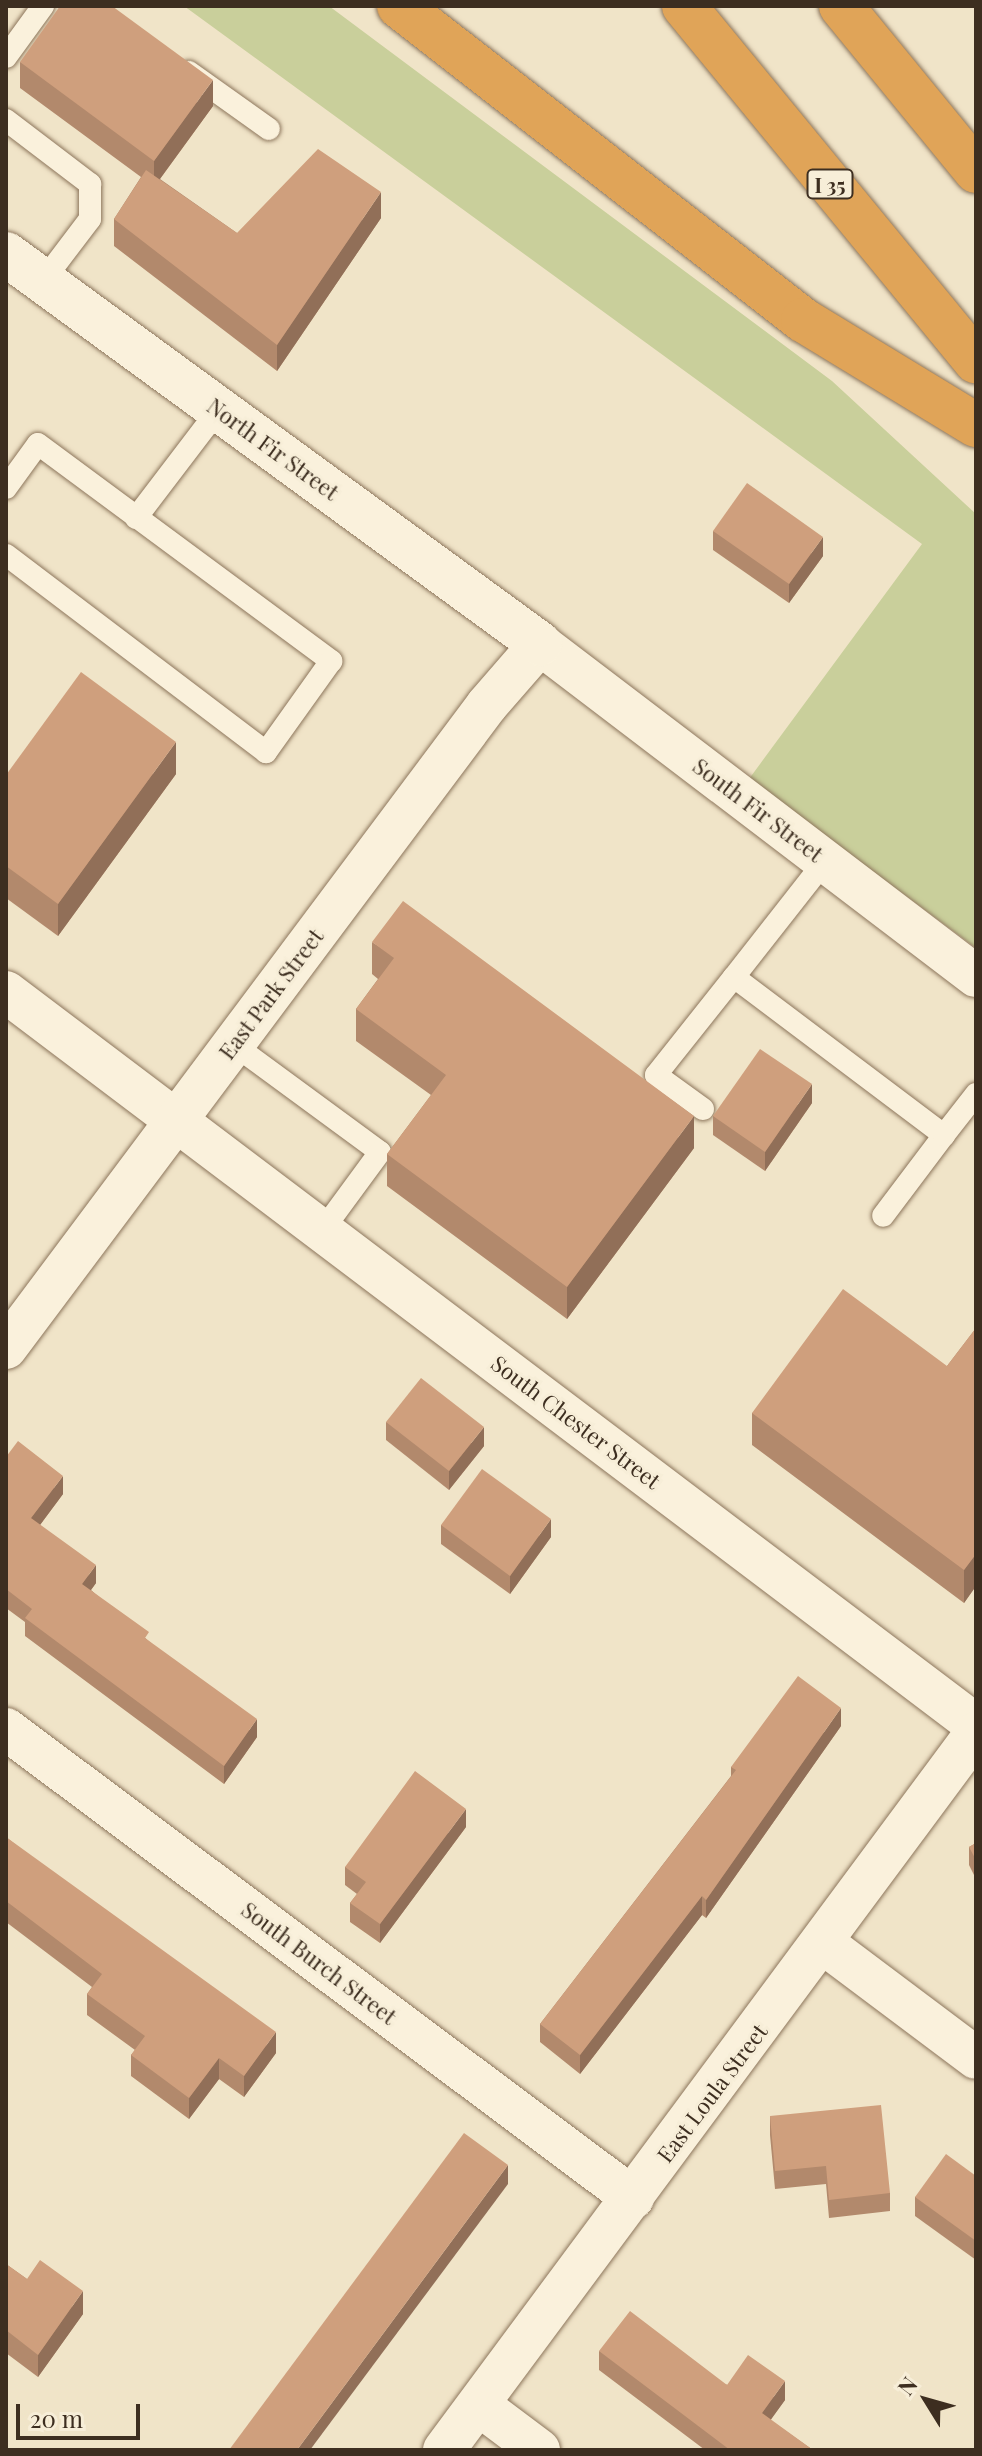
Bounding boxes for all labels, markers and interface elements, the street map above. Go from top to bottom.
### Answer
road number: I 35 [806,168,854,200]
street label: North Fir Street [202,392,344,506]
street label: South Fir Street [688,752,828,868]
street label: East Park Street [213,923,329,1065]
street label: South Chester Street [486,1350,666,1494]
street label: South Burch Street [236,1896,402,2030]
street label: East Loula Street [651,2018,773,2168]
north arrow [886,2360,966,2440]
text: N [890,2370,924,2401]
scale bar [20,2388,144,2438]
text: 20 m [30,2402,83,2434]

